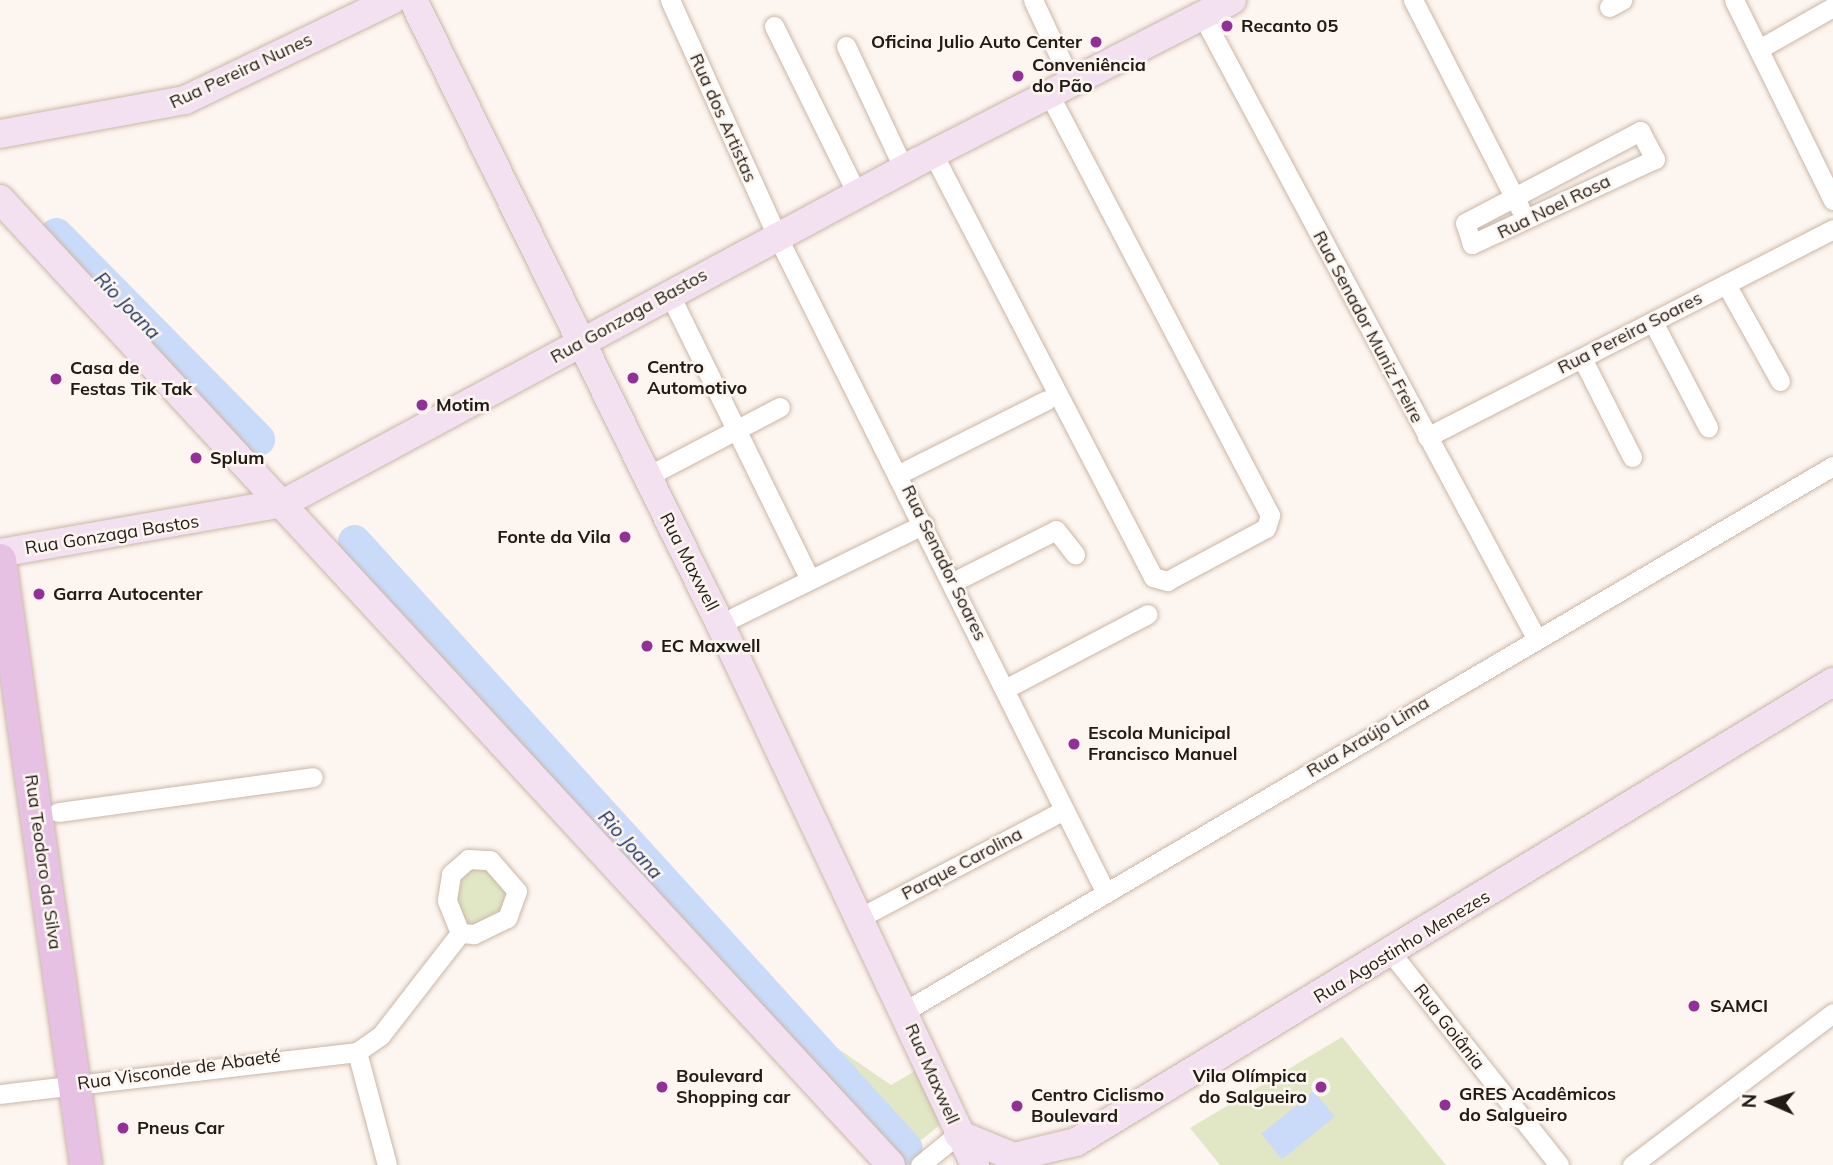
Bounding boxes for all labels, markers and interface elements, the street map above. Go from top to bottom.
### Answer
place label: Recanto 05 [1241,15,1338,37]
marker: Recanto 05 [1219,18,1235,34]
street label: Rua Pereira Nunes [166,28,316,114]
place label: Oficina Julio Auto Center [871,31,1082,53]
marker: Oficina Julio Auto Center [1088,34,1104,50]
street label: Rua dos Artistas [685,50,761,186]
place label: Conveniência do Pão [1032,55,1146,98]
marker: Conveniência do Pão [1010,68,1026,84]
street label: Rua Noel Rosa [1494,170,1614,244]
street label: Rua Senador Muniz Freire [1308,227,1428,427]
street label: Rua Gonzaga Bastos [547,264,711,368]
water label: Rio Joana [89,268,165,344]
street label: Rua Pereira Soares [1554,287,1706,379]
place label: Centro Automotivo [647,357,747,400]
place label: Casa de Festas Tik Tak [70,358,192,400]
marker: Centro Automotivo [625,370,641,386]
marker: Casa de Festas Tik Tak [48,371,64,387]
place label: Motim [436,394,490,416]
marker: Motim [414,397,430,413]
place label: Splum [210,447,264,469]
marker: Splum [188,450,204,466]
street label: Rua Senador Soares [897,482,991,644]
street label: Rua Maxwell [655,509,723,615]
street label: Rua Gonzaga Bastos [23,511,201,559]
place label: Fonte da Vila [497,526,611,548]
marker: Fonte da Vila [617,529,633,545]
place label: Garra Autocenter [53,583,203,605]
marker: Garra Autocenter [31,586,47,602]
place label: EC Maxwell [661,635,760,657]
marker: EC Maxwell [639,638,655,654]
street label: Rua Araújo Lima [1303,692,1433,782]
place label: Escola Municipal Francisco Manuel [1088,723,1237,766]
marker: Escola Municipal Francisco Manuel [1066,736,1082,752]
street label: Rua Teodoro da Silva [20,773,66,951]
water label: Rio Joana [593,806,667,884]
street label: Parque Carolina [898,823,1026,905]
street label: Rua Agostinho Menezes [1310,886,1494,1008]
street label: Rua Goiânia [1409,980,1489,1074]
place label: SAMCI [1710,995,1768,1017]
marker: SAMCI [1684,996,1704,1016]
street label: Rua Maxwell [900,1020,964,1128]
street label: Rua Visconde de Abaeté [76,1045,282,1095]
place label: Boulevard Shopping car [676,1066,790,1108]
place label: Vila Olímpica do Salgueiro [1193,1066,1307,1108]
north arrow [1735,1067,1805,1137]
marker: Boulevard Shopping car [654,1079,670,1095]
marker: Vila Olímpica do Salgueiro [1313,1079,1329,1095]
place label: GRES Acadêmicos do Salgueiro [1459,1084,1616,1126]
place label: Centro Ciclismo Boulevard [1031,1085,1164,1128]
text: N [1737,1093,1761,1109]
marker: GRES Acadêmicos do Salgueiro [1437,1097,1453,1113]
marker: Centro Ciclismo Boulevard [1009,1098,1025,1114]
place label: Pneus Car [137,1117,224,1139]
marker: Pneus Car [115,1120,131,1136]

